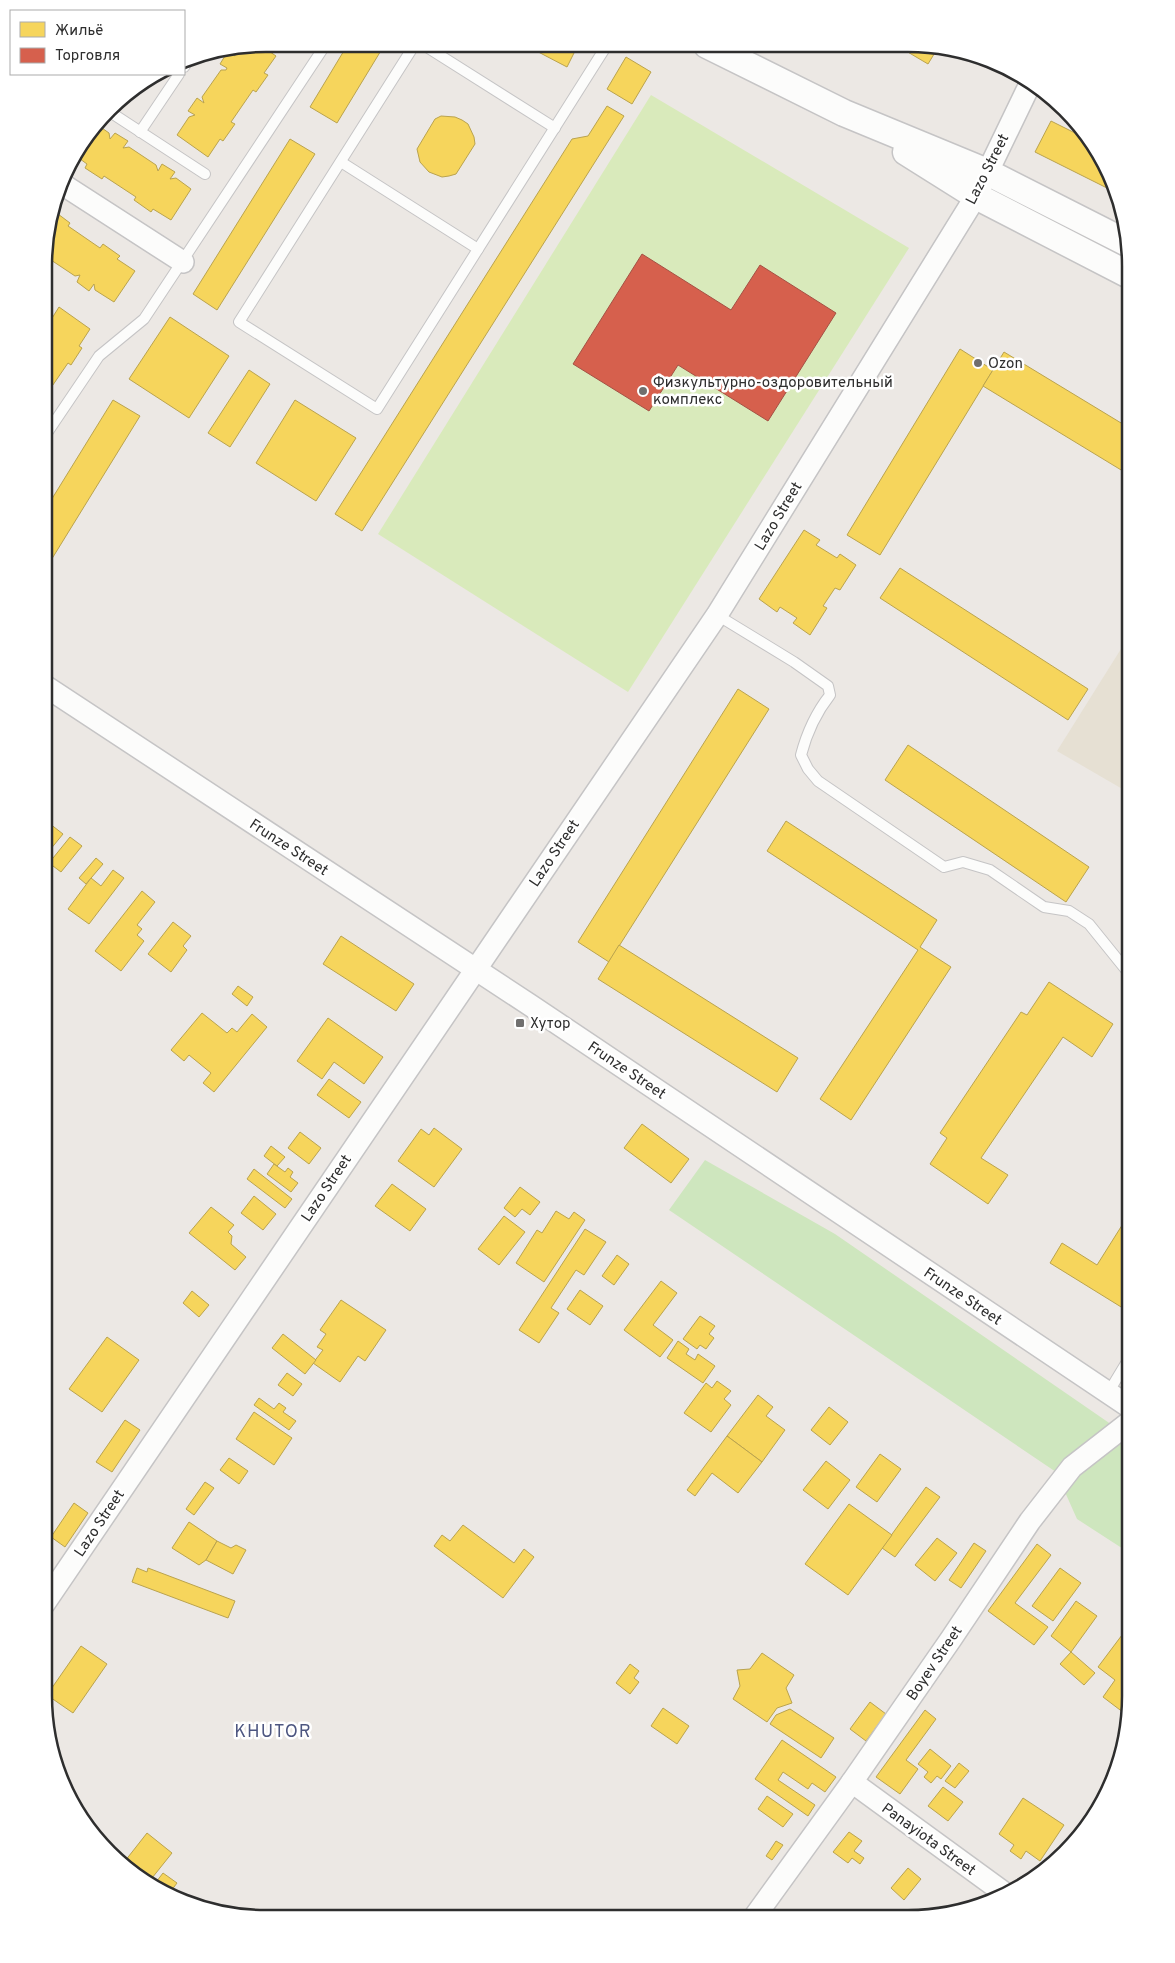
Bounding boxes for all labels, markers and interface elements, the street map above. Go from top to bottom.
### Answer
legend [10,10,185,75]
text: Жильё [55,22,103,41]
text: Торговля [55,47,120,66]
street label: Lazo Street [962,131,1014,208]
place label: Ozon [988,355,1023,374]
marker: Ozon [972,357,984,369]
place label: Физкультурно-оздоровительный комплекс [653,374,893,410]
marker: Физкультурно-оздоровительный комплекс [637,385,649,397]
street label: Lazo Street [751,479,807,555]
street label: Frunze Street [245,816,331,881]
street label: Lazo Street [526,817,585,891]
place label: Хутор [530,1015,571,1034]
marker: Хутор [514,1017,526,1029]
street label: Frunze Street [583,1038,669,1104]
street label: Lazo Street [298,1152,357,1226]
street label: Frunze Street [919,1264,1005,1330]
street label: Lazo Street [71,1487,130,1561]
street label: Boyev Street [903,1623,967,1705]
district label: KHUTOR [234,1721,312,1744]
street label: Panayiota Street [877,1800,979,1881]

